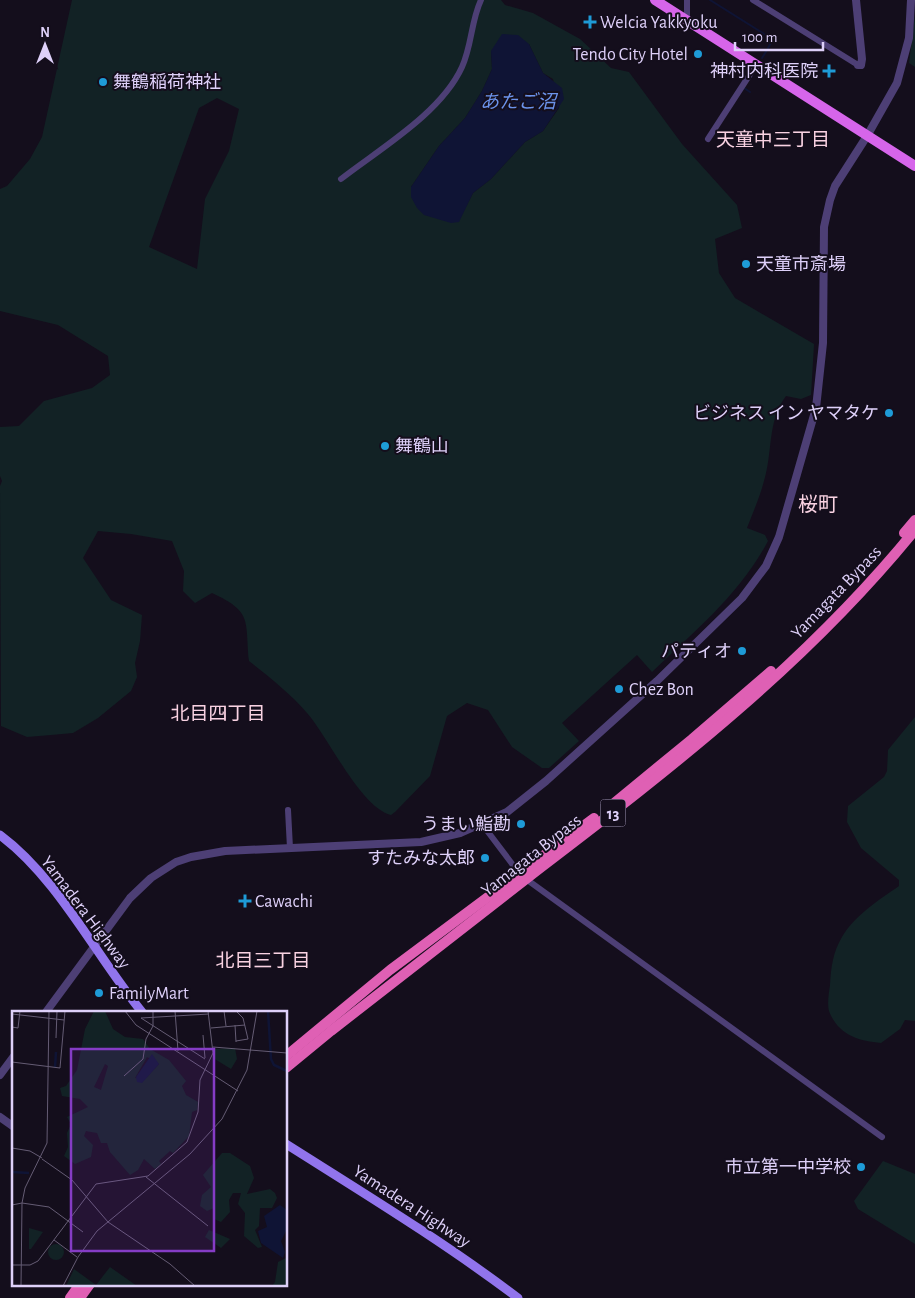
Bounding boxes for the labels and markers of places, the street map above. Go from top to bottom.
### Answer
place label: Welcia Yakkyoku [600,14,717,32]
marker: Welcia Yakkyoku [584,16,596,28]
place label: Tendo City Hotel [573,46,688,64]
marker: Tendo City Hotel [692,48,704,60]
place label: 神村内科医院 [710,61,818,81]
marker: 神村内科医院 [822,64,836,78]
place label: 舞鶴稲荷神社 [113,72,221,92]
marker: 舞鶴稲荷神社 [97,76,109,88]
place label: 天童市斎場 [756,255,846,274]
marker: 天童市斎場 [740,258,752,270]
place label: ビジネス イン ヤマタケ [693,404,879,423]
marker: ビジネス イン ヤマタケ [883,407,895,419]
place label: 舞鶴山 [395,436,449,456]
marker: 舞鶴山 [379,440,391,452]
place label: パティオ [661,643,732,661]
marker: パティオ [736,645,748,657]
place label: Chez Bon [629,681,694,699]
marker: Chez Bon [613,683,625,695]
place label: うまい鮨勘 [421,814,511,834]
marker: うまい鮨勘 [515,818,527,830]
place label: すたみな太郎 [367,849,475,868]
marker: すたみな太郎 [479,852,491,864]
place label: Cawachi [255,893,313,911]
marker: Cawachi [239,895,251,907]
place label: FamilyMart [109,985,189,1003]
marker: FamilyMart [93,987,105,999]
place label: 市立第一中学校 [725,1157,851,1177]
marker: 市立第一中学校 [855,1161,867,1173]

